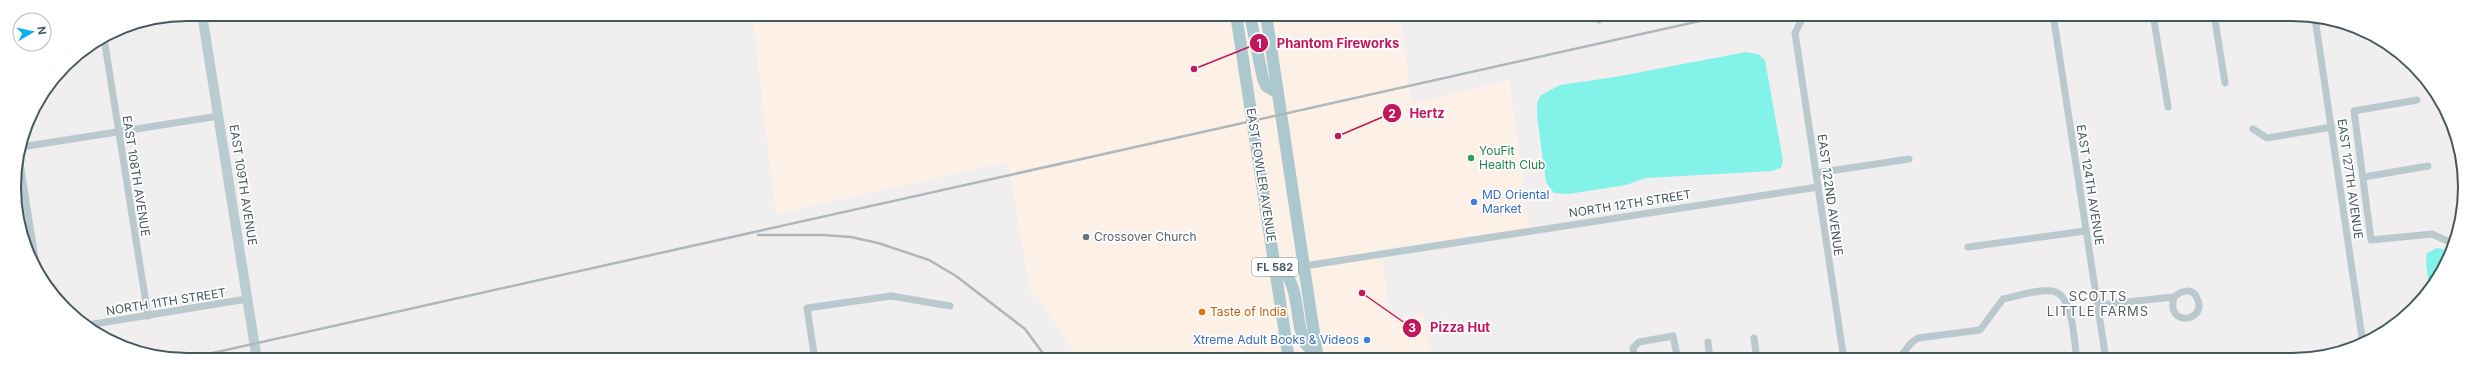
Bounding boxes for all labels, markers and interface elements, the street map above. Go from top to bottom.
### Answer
north arrow [12,12,52,52]
text: N [34,25,49,36]
callout: Phantom Fireworks [1249,31,1407,56]
text: Phantom Fireworks [1277,35,1399,51]
text: 1 [1256,36,1262,51]
callout: Hertz [1382,101,1453,126]
text: Hertz [1409,105,1445,121]
text: 2 [1388,106,1396,121]
street label: EAST FOWLER AVENUE [1243,107,1280,243]
street label: EAST 108TH AVENUE [120,114,153,238]
street label: EAST 127TH AVENUE [2335,118,2366,240]
street label: EAST 109TH AVENUE [227,123,260,247]
street label: EAST 124TH AVENUE [2074,123,2107,246]
street label: EAST 122ND AVENUE [1815,133,1846,257]
place label: YouFit Health Club [1479,143,1545,172]
marker: YouFit Health Club [1466,153,1476,163]
street label: NORTH 12TH STREET [1568,186,1692,221]
place label: MD Oriental Market [1482,187,1549,216]
marker: MD Oriental Market [1469,197,1479,207]
place label: Crossover Church [1094,229,1197,244]
marker: Crossover Church [1081,232,1091,242]
road number: FL 582 [1252,258,1298,276]
street label: NORTH 11TH STREET [105,285,227,318]
district label: SCOTTS LITTLE FARMS [2047,288,2149,319]
place label: Taste of India [1210,304,1286,319]
marker: Taste of India [1197,307,1207,317]
callout: Pizza Hut [1402,315,1498,340]
text: Pizza Hut [1430,319,1490,335]
text: 3 [1408,320,1416,335]
place label: Xtreme Adult Books & Videos [1193,332,1359,347]
marker: Xtreme Adult Books & Videos [1362,335,1372,345]

